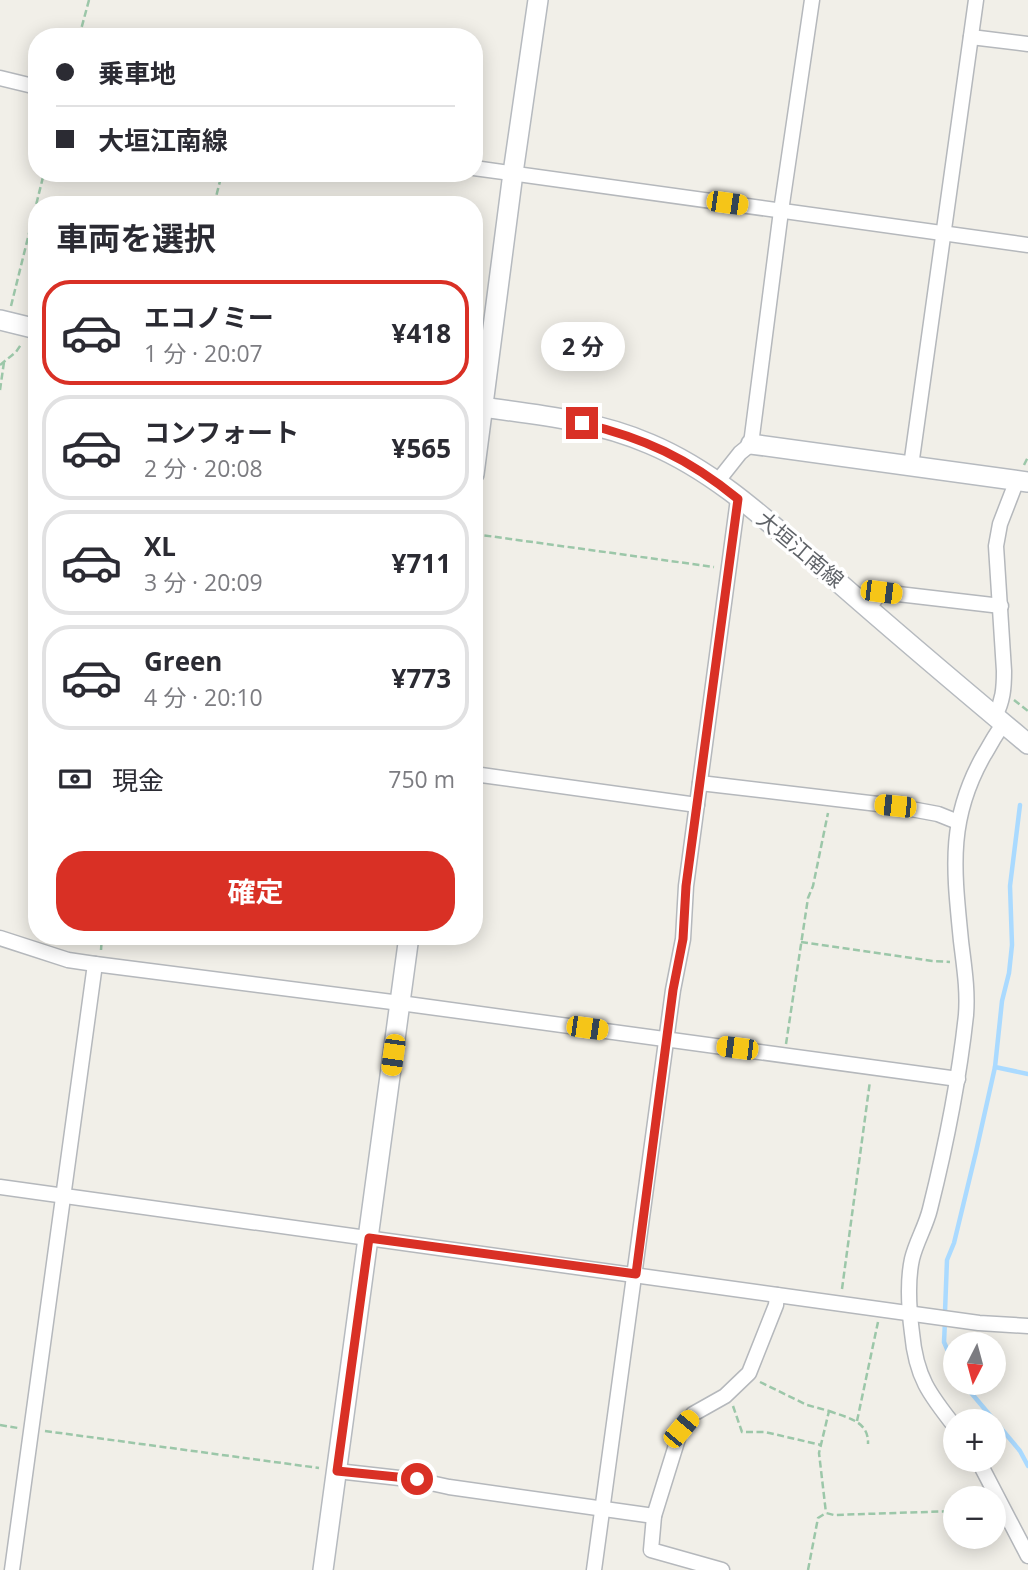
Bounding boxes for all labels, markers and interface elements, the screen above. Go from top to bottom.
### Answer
text: 乗車地 [98,55,176,91]
text: 大垣江南線 [98,122,228,158]
car [705,190,750,216]
text: 車両を選択 [56,216,216,259]
text: エコノミー [144,299,274,335]
icon: car [60,301,123,364]
text: ¥418 [392,315,451,351]
callout: 2 分 [540,322,624,370]
text: 2 分 [562,330,604,362]
text: 1 分 · 20:07 [144,337,263,369]
route end [566,407,598,439]
text: コンフォート [144,414,299,450]
icon: car [60,416,123,479]
text: ¥565 [392,430,451,466]
text: 2 分 · 20:08 [144,452,263,484]
street label: 大垣江南線 [751,505,850,594]
text: XL [144,528,176,564]
icon: car [60,531,123,594]
text: ¥711 [392,545,451,581]
text: 3 分 · 20:09 [144,566,263,598]
car [859,579,904,605]
text: Green [144,643,222,679]
icon: car [60,646,123,709]
text: ¥773 [392,660,451,696]
text: 4 分 · 20:10 [144,681,263,713]
icon: cash [56,760,94,798]
text: 現金 [112,762,164,798]
text: 750 m [388,763,455,795]
car [874,793,917,819]
button: 確定 [56,851,455,931]
car [565,1015,610,1041]
car [380,1033,407,1077]
car [715,1035,760,1061]
north arrow [943,1332,1006,1395]
map controls [943,1332,1006,1549]
car [660,1406,703,1452]
button: + [943,1409,1006,1472]
route start [401,1463,433,1495]
button: − [943,1486,1006,1549]

